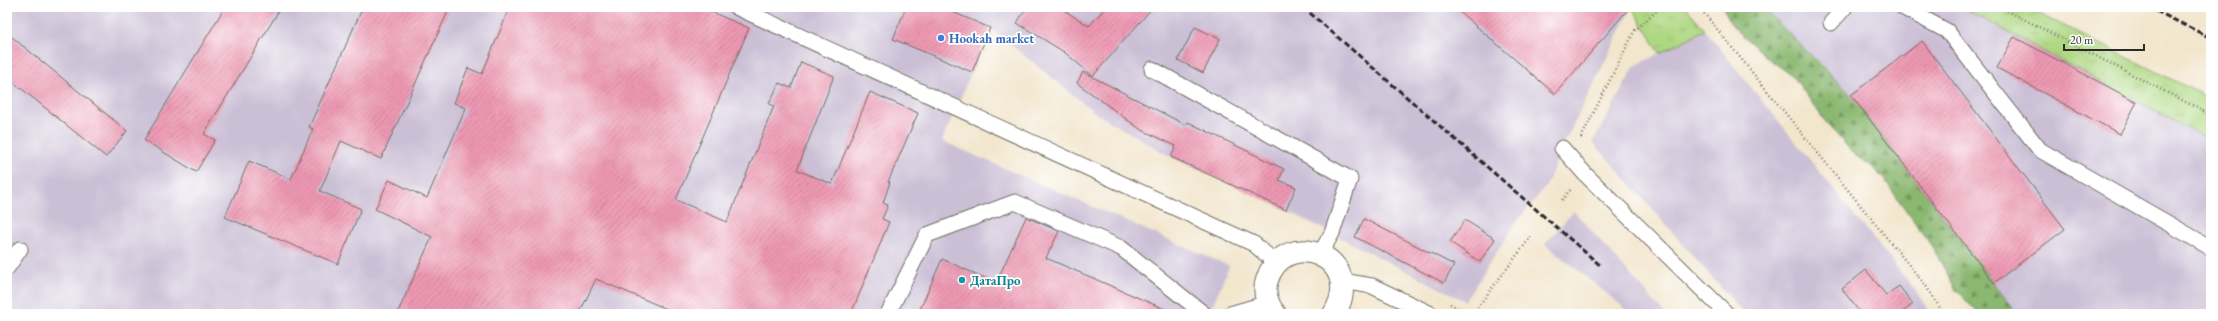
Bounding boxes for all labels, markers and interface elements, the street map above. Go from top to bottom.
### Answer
scale bar [2064,26,2144,52]
place label: Hookah market [949,30,1034,47]
text: 20 m [2070,32,2094,48]
marker: Hookah market [936,33,946,43]
place label: ДатаПро [970,272,1021,289]
marker: ДатаПро [957,275,967,285]

